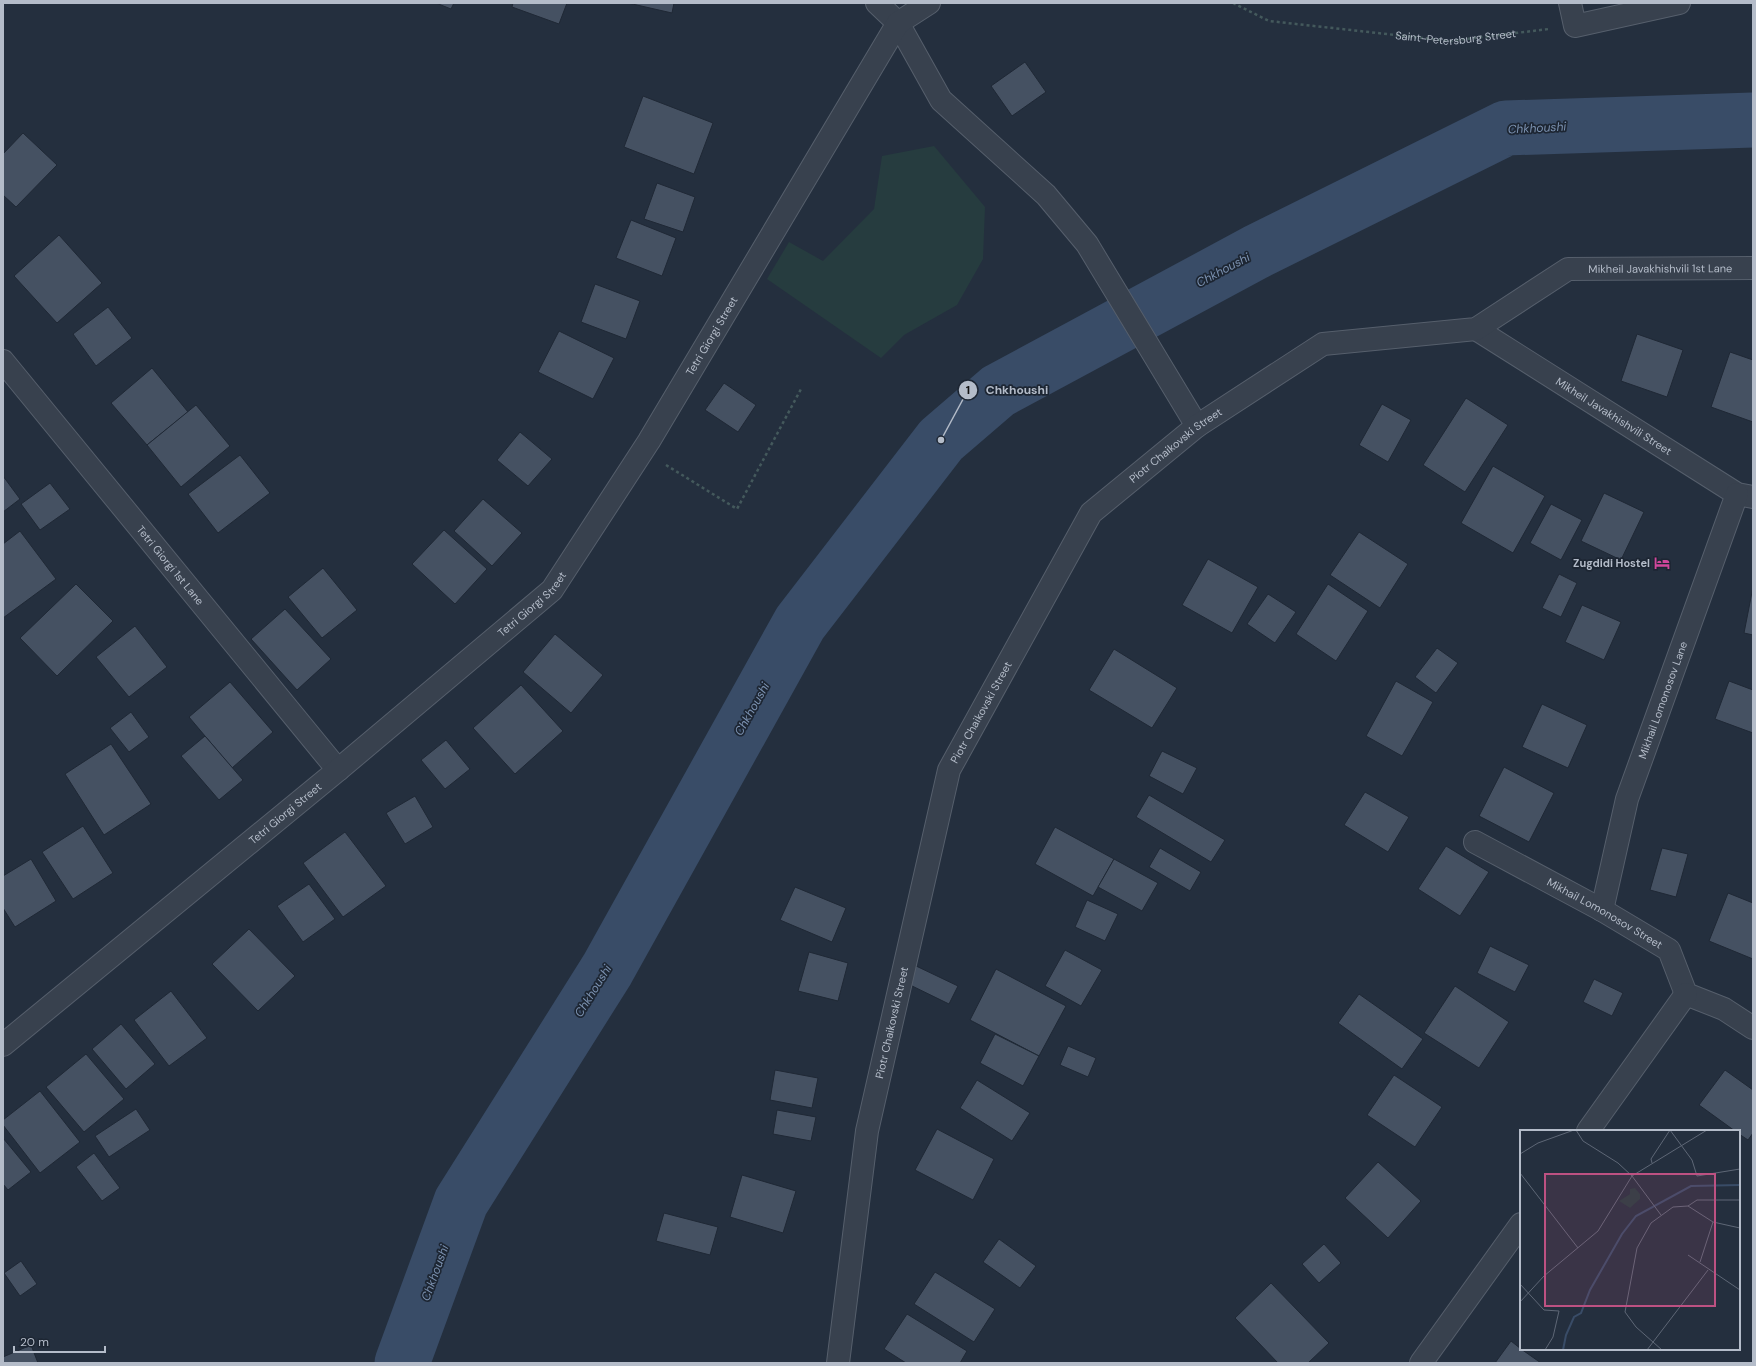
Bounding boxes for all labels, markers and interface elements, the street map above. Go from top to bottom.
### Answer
street label: Saint-Petersburg Street [1395,26,1517,48]
water label: Chkhoushi [1507,118,1568,138]
water label: Chkhoushi [1193,249,1254,291]
street label: Mikheil Javakhishvili 1st Lane [1588,261,1732,276]
street label: Tetri Giorgi Street [683,294,740,378]
street label: Mikheil Javakhishvili Street [1553,374,1674,458]
callout: Chkhoushi [958,378,1056,402]
text: 1 [966,382,970,398]
text: Chkhoushi [986,382,1048,398]
street label: Piotr Chaikovski Street [1126,405,1225,486]
street label: Tetri Giorgi 1st Lane [134,523,207,608]
hotel icon: Zugdidi Hostel [1653,554,1671,572]
place label: Zugdidi Hostel [1573,556,1650,570]
street label: Tetri Giorgi Street [495,569,569,640]
street label: Mikhail Lomonosov Lane [1635,639,1690,761]
street label: Piotr Chaikovski Street [947,659,1015,766]
water label: Chkhoushi [731,679,774,738]
street label: Tetri Giorgi Street [246,780,324,847]
street label: Mikhail Lomonosov Street [1544,875,1665,952]
water label: Chkhoushi [571,961,616,1020]
street label: Piotr Chaikovski Street [872,965,911,1080]
inset map [1520,1130,1740,1350]
water label: Chkhoushi [417,1242,453,1303]
scale bar [14,1328,105,1354]
text: 20 m [20,1334,49,1350]

